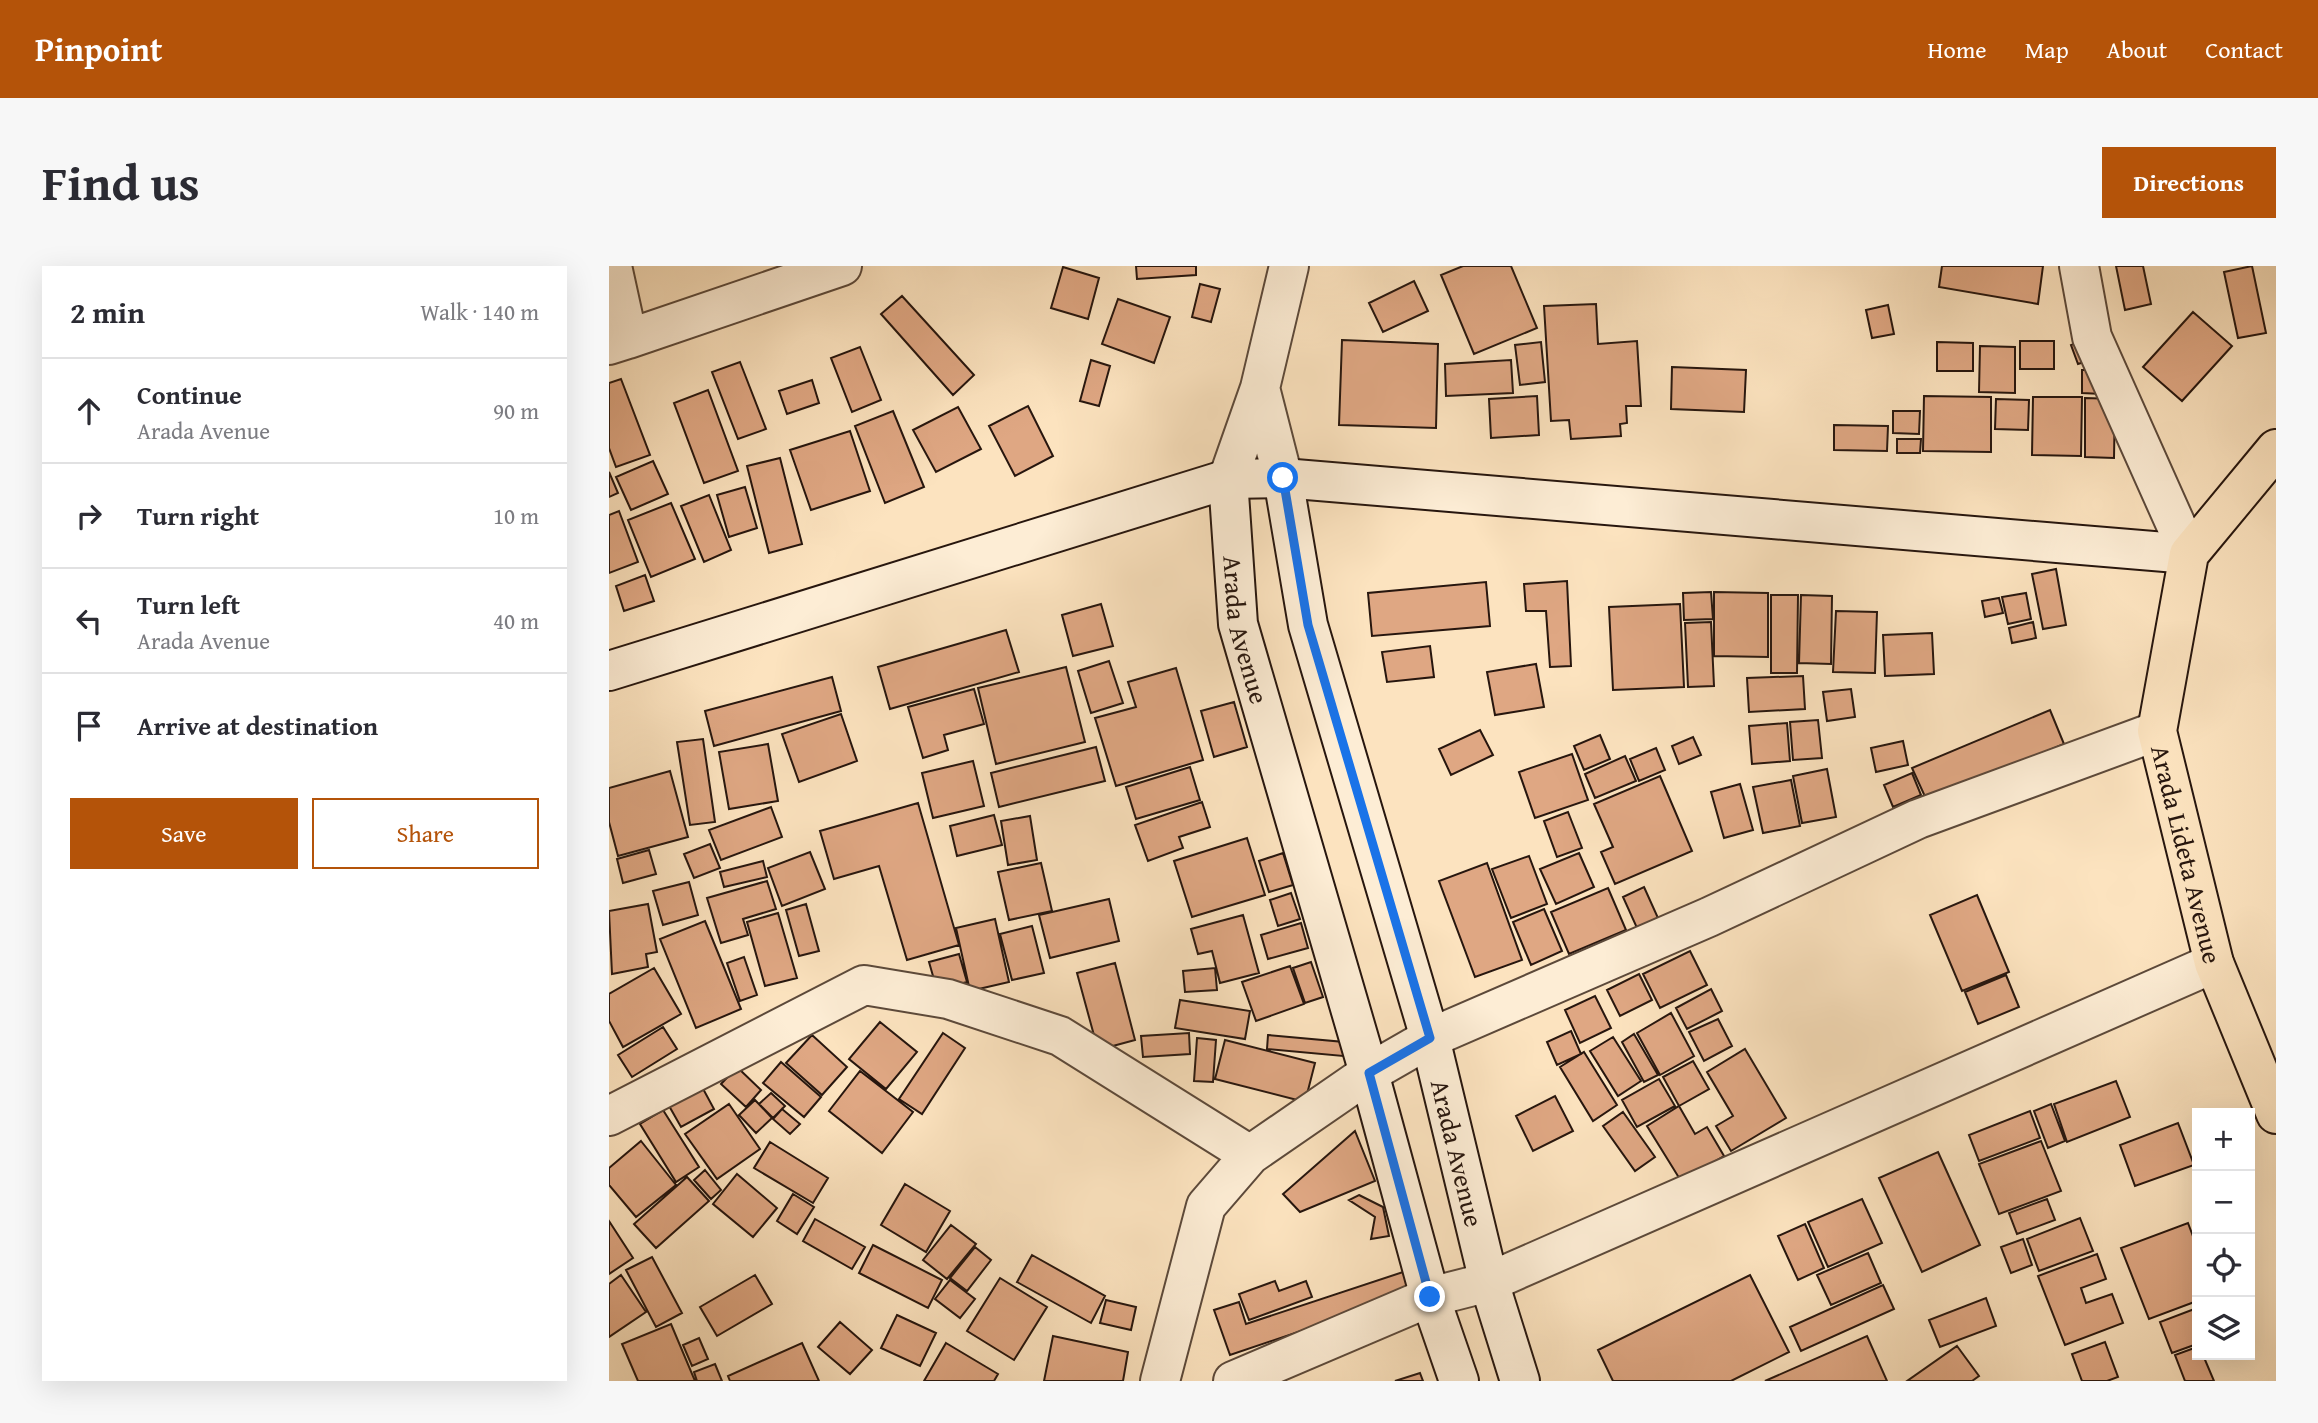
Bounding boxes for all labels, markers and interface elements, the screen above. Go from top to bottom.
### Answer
text: Pinpoint [35,25,162,73]
text: Home [1928,32,1987,67]
text: Map [2025,32,2069,67]
text: About [2107,32,2167,67]
text: Contact [2205,32,2283,67]
text: Find us [42,146,200,218]
button: Directions [2102,147,2276,218]
text: 2 min [70,290,145,334]
text: Walk · 140 m [420,295,539,328]
text: Continue [137,375,242,414]
icon: ahead [70,392,108,430]
text: 90 m [493,394,539,427]
text: Arada Avenue [137,414,270,447]
route start [1267,462,1298,493]
text: Turn right [137,496,259,535]
icon: right [70,497,108,535]
text: 10 m [493,499,539,532]
street label: Arada Avenue [1214,554,1280,708]
text: Turn left [137,585,240,624]
icon: left [70,602,108,640]
text: 40 m [493,604,539,637]
text: Arada Avenue [137,624,270,657]
text: Arrive at destination [137,706,378,745]
icon: arrive [70,707,108,745]
street label: Arada Lideta Avenue [2142,741,2233,967]
button: Save [70,798,298,869]
button: Share [312,798,539,869]
street label: Arada Avenue [1421,1075,1494,1231]
map controls [2192,1108,2255,1360]
button: + [2192,1108,2255,1171]
button: − [2192,1171,2255,1234]
button: locate [2192,1234,2255,1297]
route end [1414,1281,1445,1312]
button: layers [2192,1297,2255,1360]

